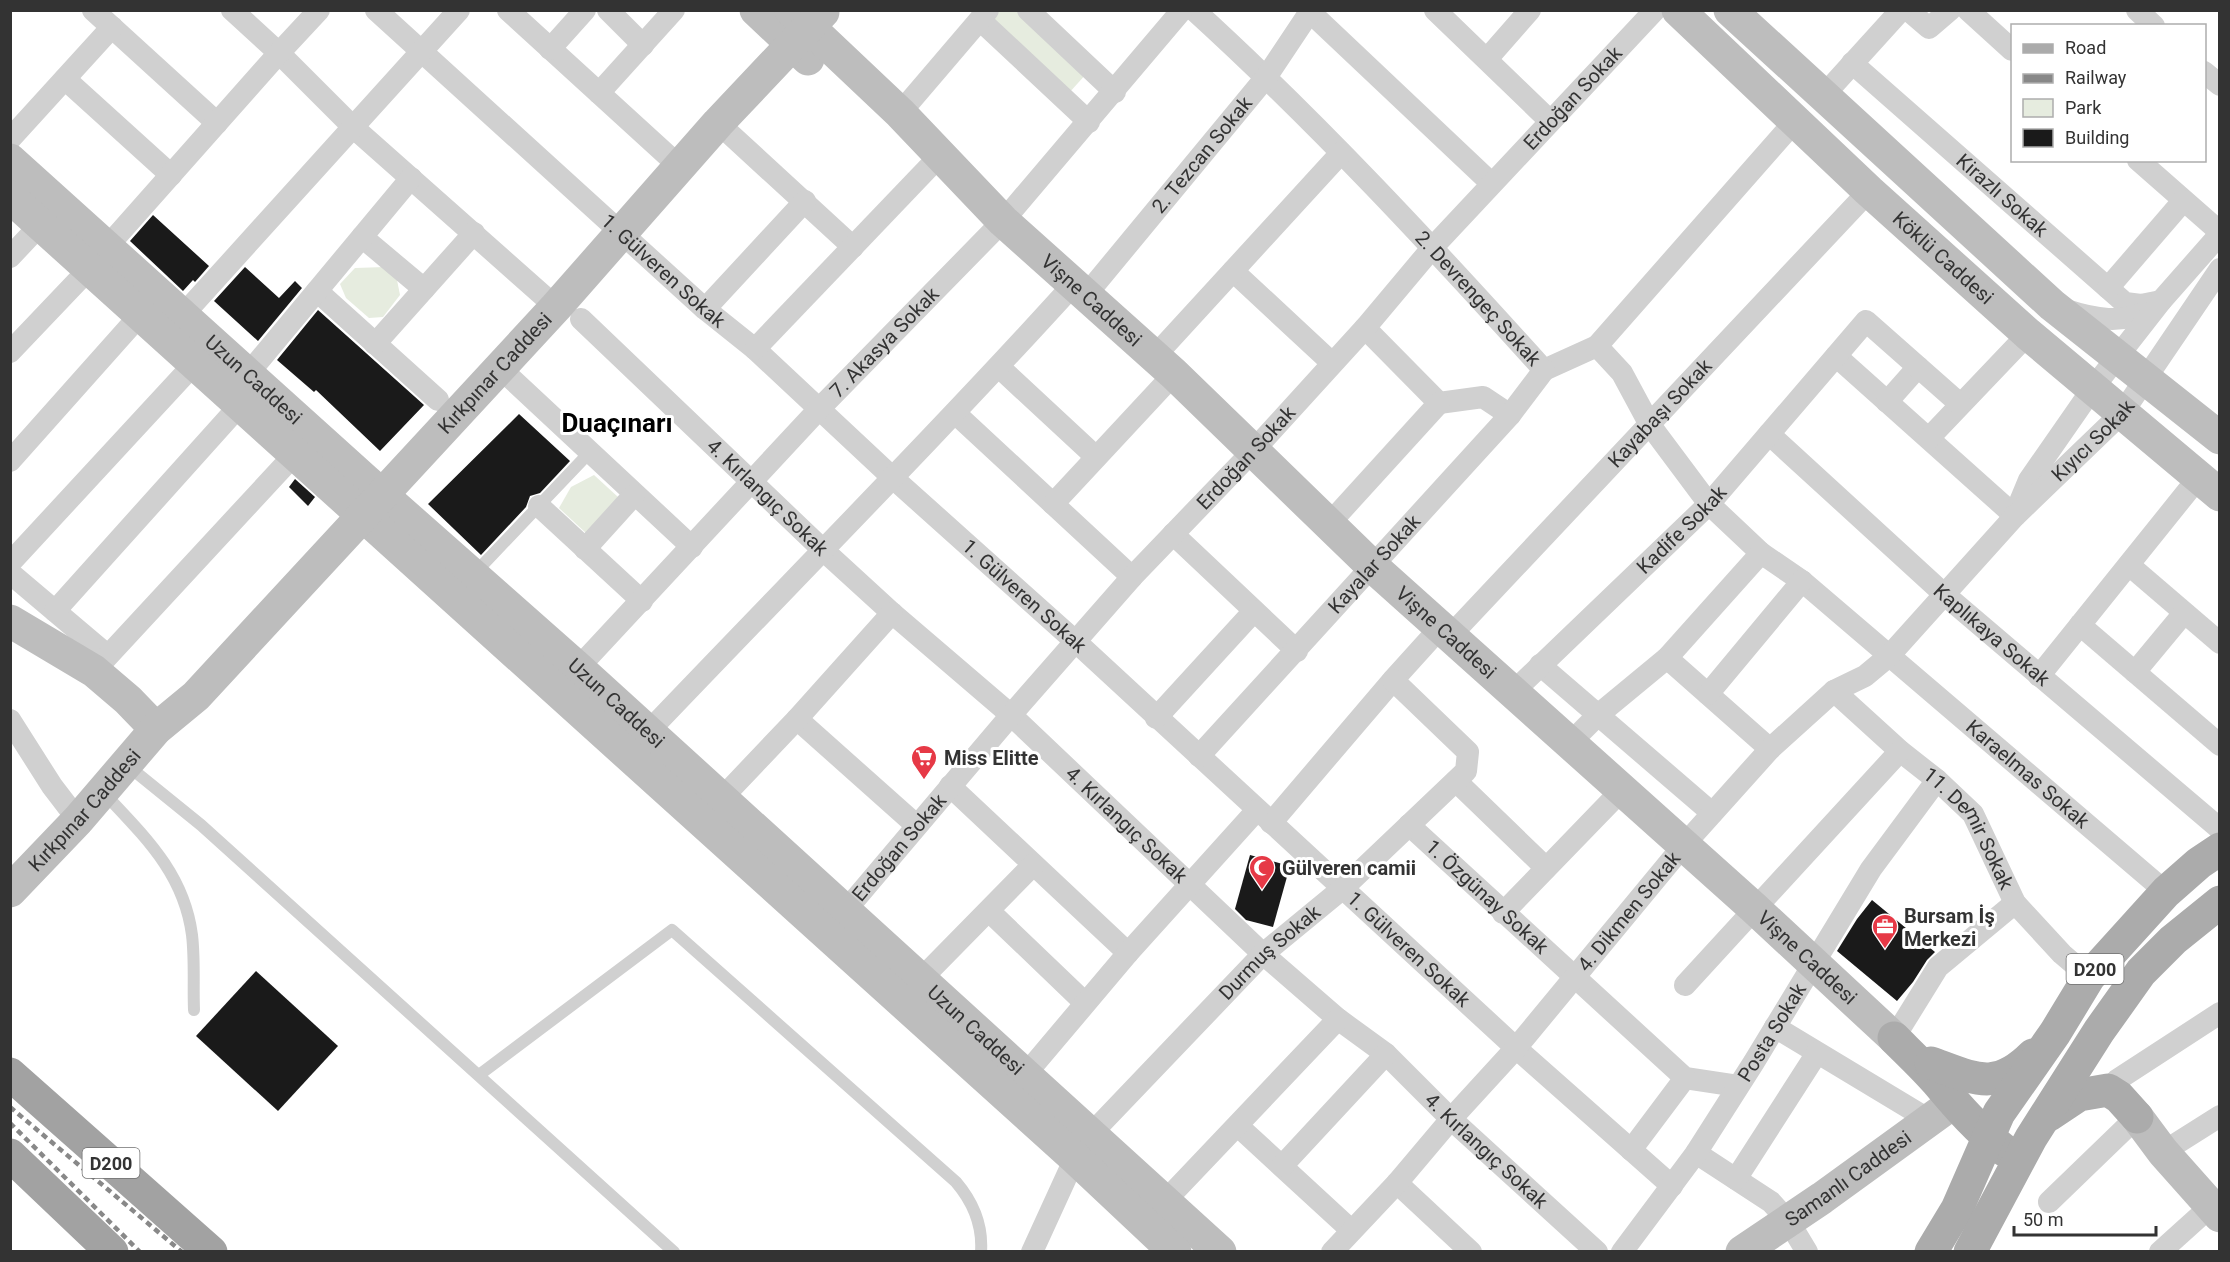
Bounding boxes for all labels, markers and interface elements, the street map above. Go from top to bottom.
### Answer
legend [2011,24,2206,162]
text: Road [2065,37,2106,58]
street label: Erdoğan Sokak [1518,40,1628,155]
text: Railway [2065,67,2127,88]
street label: 2. Tezcan Sokak [1147,91,1258,218]
text: Park [2065,97,2102,118]
text: Building [2065,127,2129,148]
street label: Kirazlı Sokak [1952,148,2054,242]
street label: Köklü Caddesi [1888,206,1998,309]
street label: 1. Gülveren Sokak [596,209,731,333]
street label: 2. Devrengeç Sokak [1410,226,1547,371]
street label: Vişne Caddesi [1036,249,1147,351]
street label: 7. Akasya Sokak [825,281,944,403]
street label: Kırkpınar Caddesi [433,307,557,439]
street label: Uzun Caddesi [200,330,307,429]
street label: Kayabaşı Sokak [1603,353,1717,473]
street label: Kıyıcı Sokak [2046,395,2140,486]
street label: Erdoğan Sokak [1192,400,1301,514]
district label: Duaçınarı [561,408,673,438]
street label: 4. Kırlangıç Sokak [702,434,834,561]
street label: Kadife Sokak [1632,480,1732,579]
street label: Kayalar Sokak [1323,509,1426,618]
street label: 1. Gülveren Sokak [957,534,1092,658]
street label: Kaplıkaya Sokak [1929,579,2055,692]
street label: Vişne Caddesi [1391,581,1501,684]
street label: Uzun Caddesi [563,653,670,753]
street label: Karaelmas Sokak [1961,715,2095,834]
supermarket icon: Miss Elitte [909,743,939,781]
street label: Kırkpınar Caddesi [23,744,146,876]
place label: Miss Elitte [944,746,1039,770]
street label: 4. Kırlangıç Sokak [1061,761,1193,889]
street label: 11. Demir Sokak [1919,762,2019,894]
street label: Erdoğan Sokak [847,788,952,906]
street label: 1. Özgünay Sokak [1421,834,1554,959]
street label: 4. Dikmen Sokak [1572,846,1686,976]
mosque icon: Gülveren camii [1247,853,1277,891]
place label: Gülveren camii [1282,856,1416,880]
street label: 1. Gülveren Sokak [1342,886,1476,1012]
street label: Durmuş Sokak [1214,899,1326,1005]
place label: Bursam İş Merkezi [1904,904,1995,951]
street label: Vişne Caddesi [1753,906,1862,1009]
office icon: Bursam İş Merkezi [1870,912,1900,950]
road number: D200 [2066,954,2124,984]
street label: Posta Sokak [1733,978,1811,1086]
street label: Uzun Caddesi [923,980,1029,1080]
street label: 4. Kırlangıç Sokak [1420,1088,1553,1214]
street label: Samanlı Caddesi [1780,1125,1916,1232]
road number: D200 [82,1148,140,1178]
scale bar [2014,1199,2156,1237]
text: 50 m [2023,1209,2063,1230]

